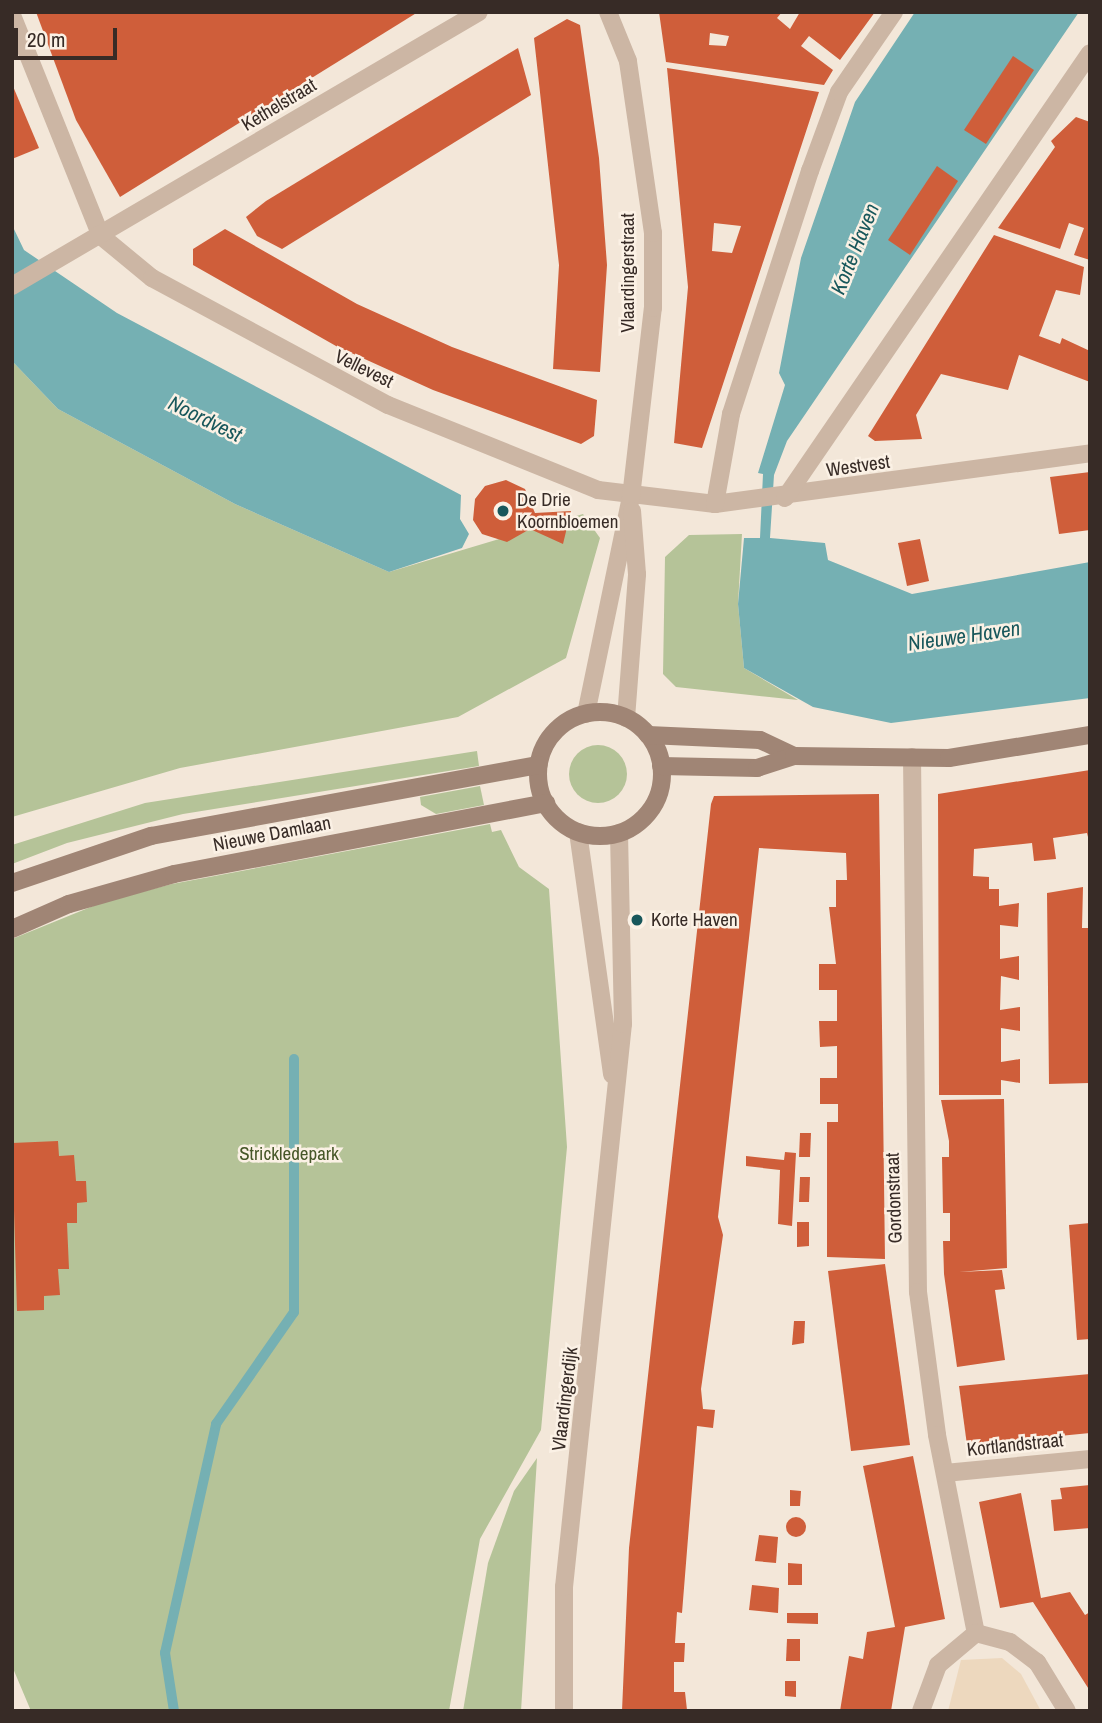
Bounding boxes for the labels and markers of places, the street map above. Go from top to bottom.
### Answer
place label: De Drie Koornbloemen [517,489,618,533]
marker: De Drie Koornbloemen [495,503,511,519]
place label: Korte Haven [651,909,738,931]
marker: Korte Haven [629,912,645,928]

